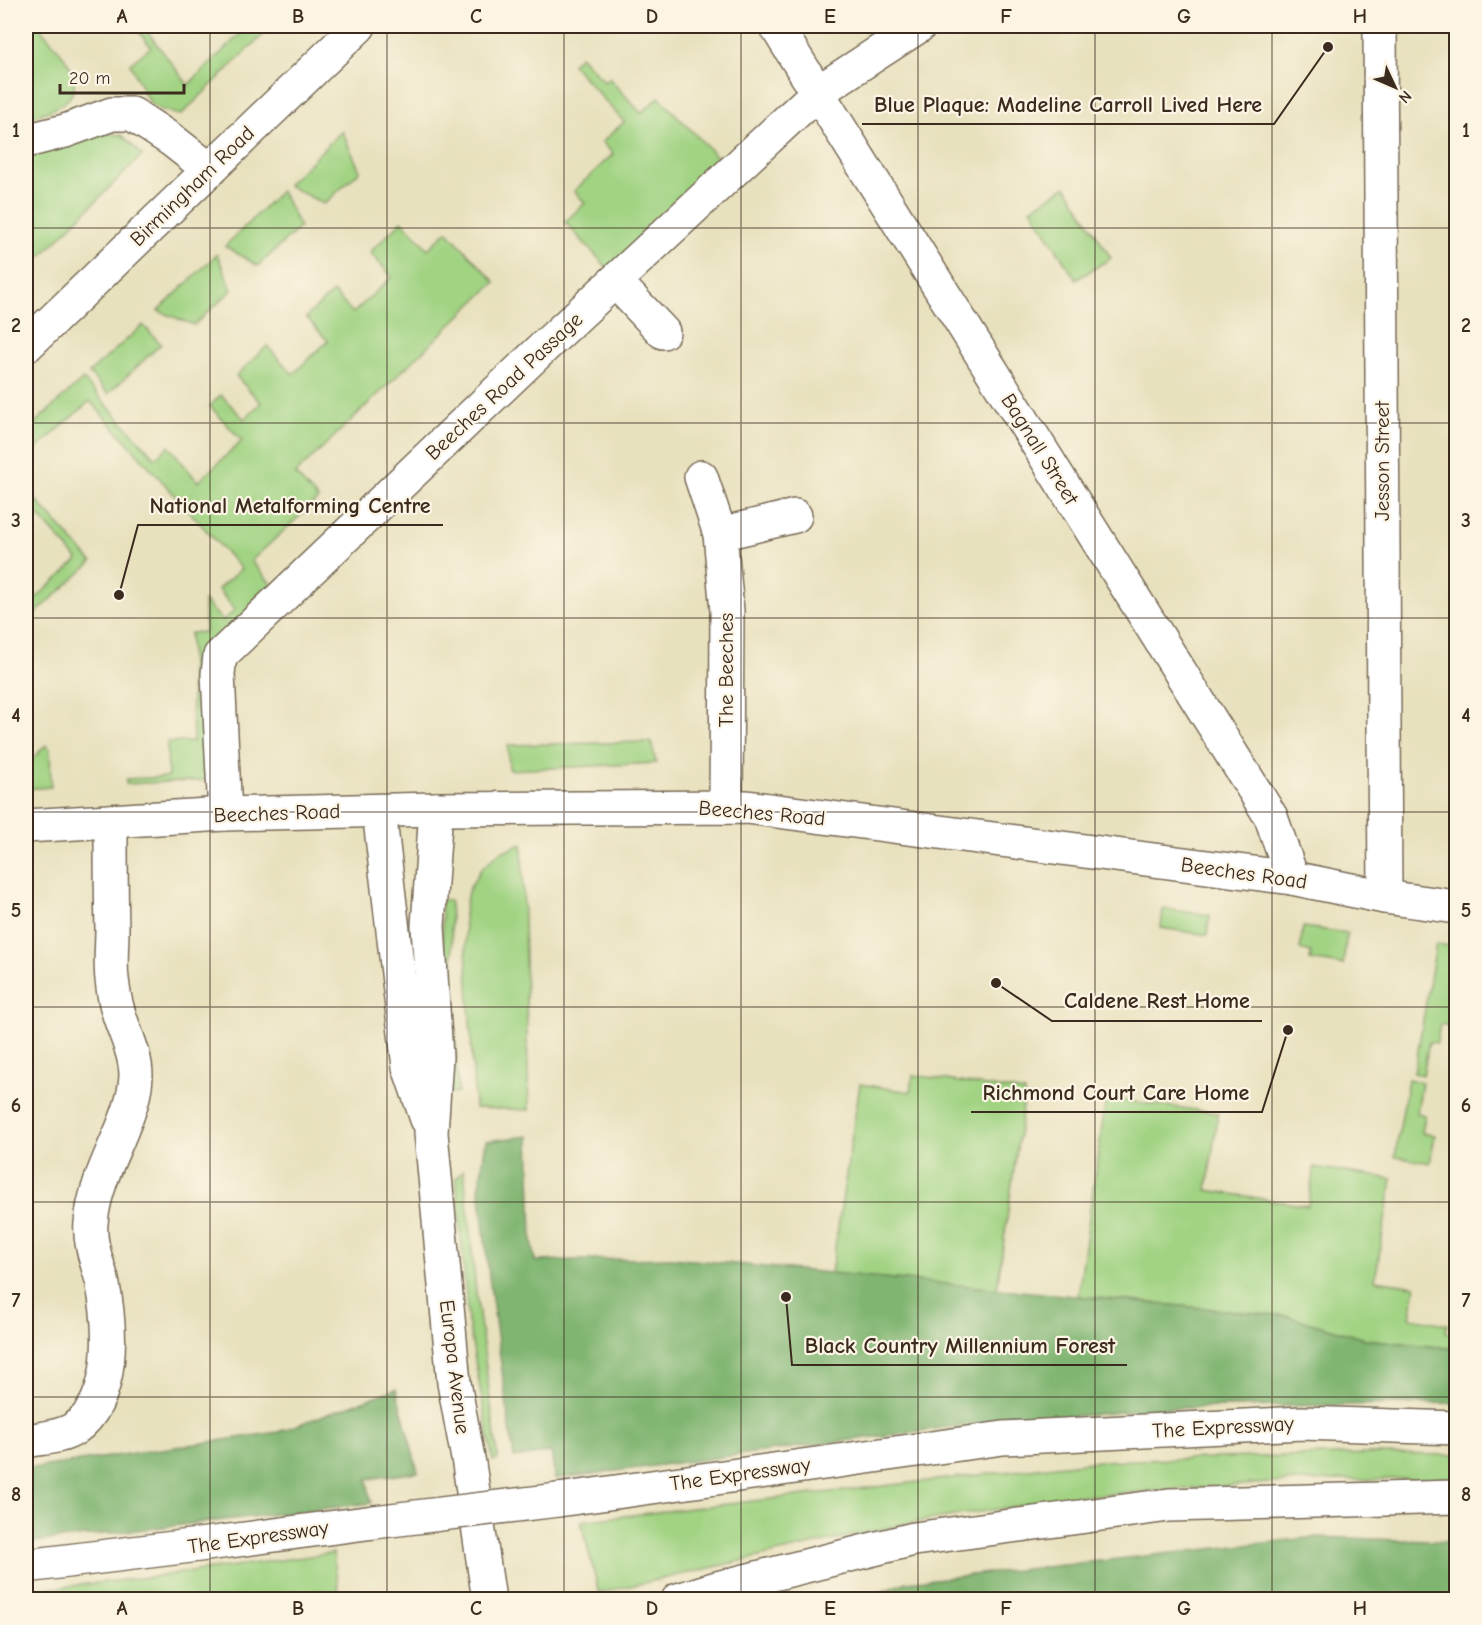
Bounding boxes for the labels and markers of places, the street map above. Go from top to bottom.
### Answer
callout: Blue Plaque: Madeline Carroll Lived Here [862,84,1274,124]
callout: National Metalforming Centre [138,485,443,525]
callout: Caldene Rest Home [1052,981,1262,1021]
callout: Richmond Court Care Home [971,1072,1262,1112]
callout: Black Country Millennium Forest [792,1325,1127,1365]

